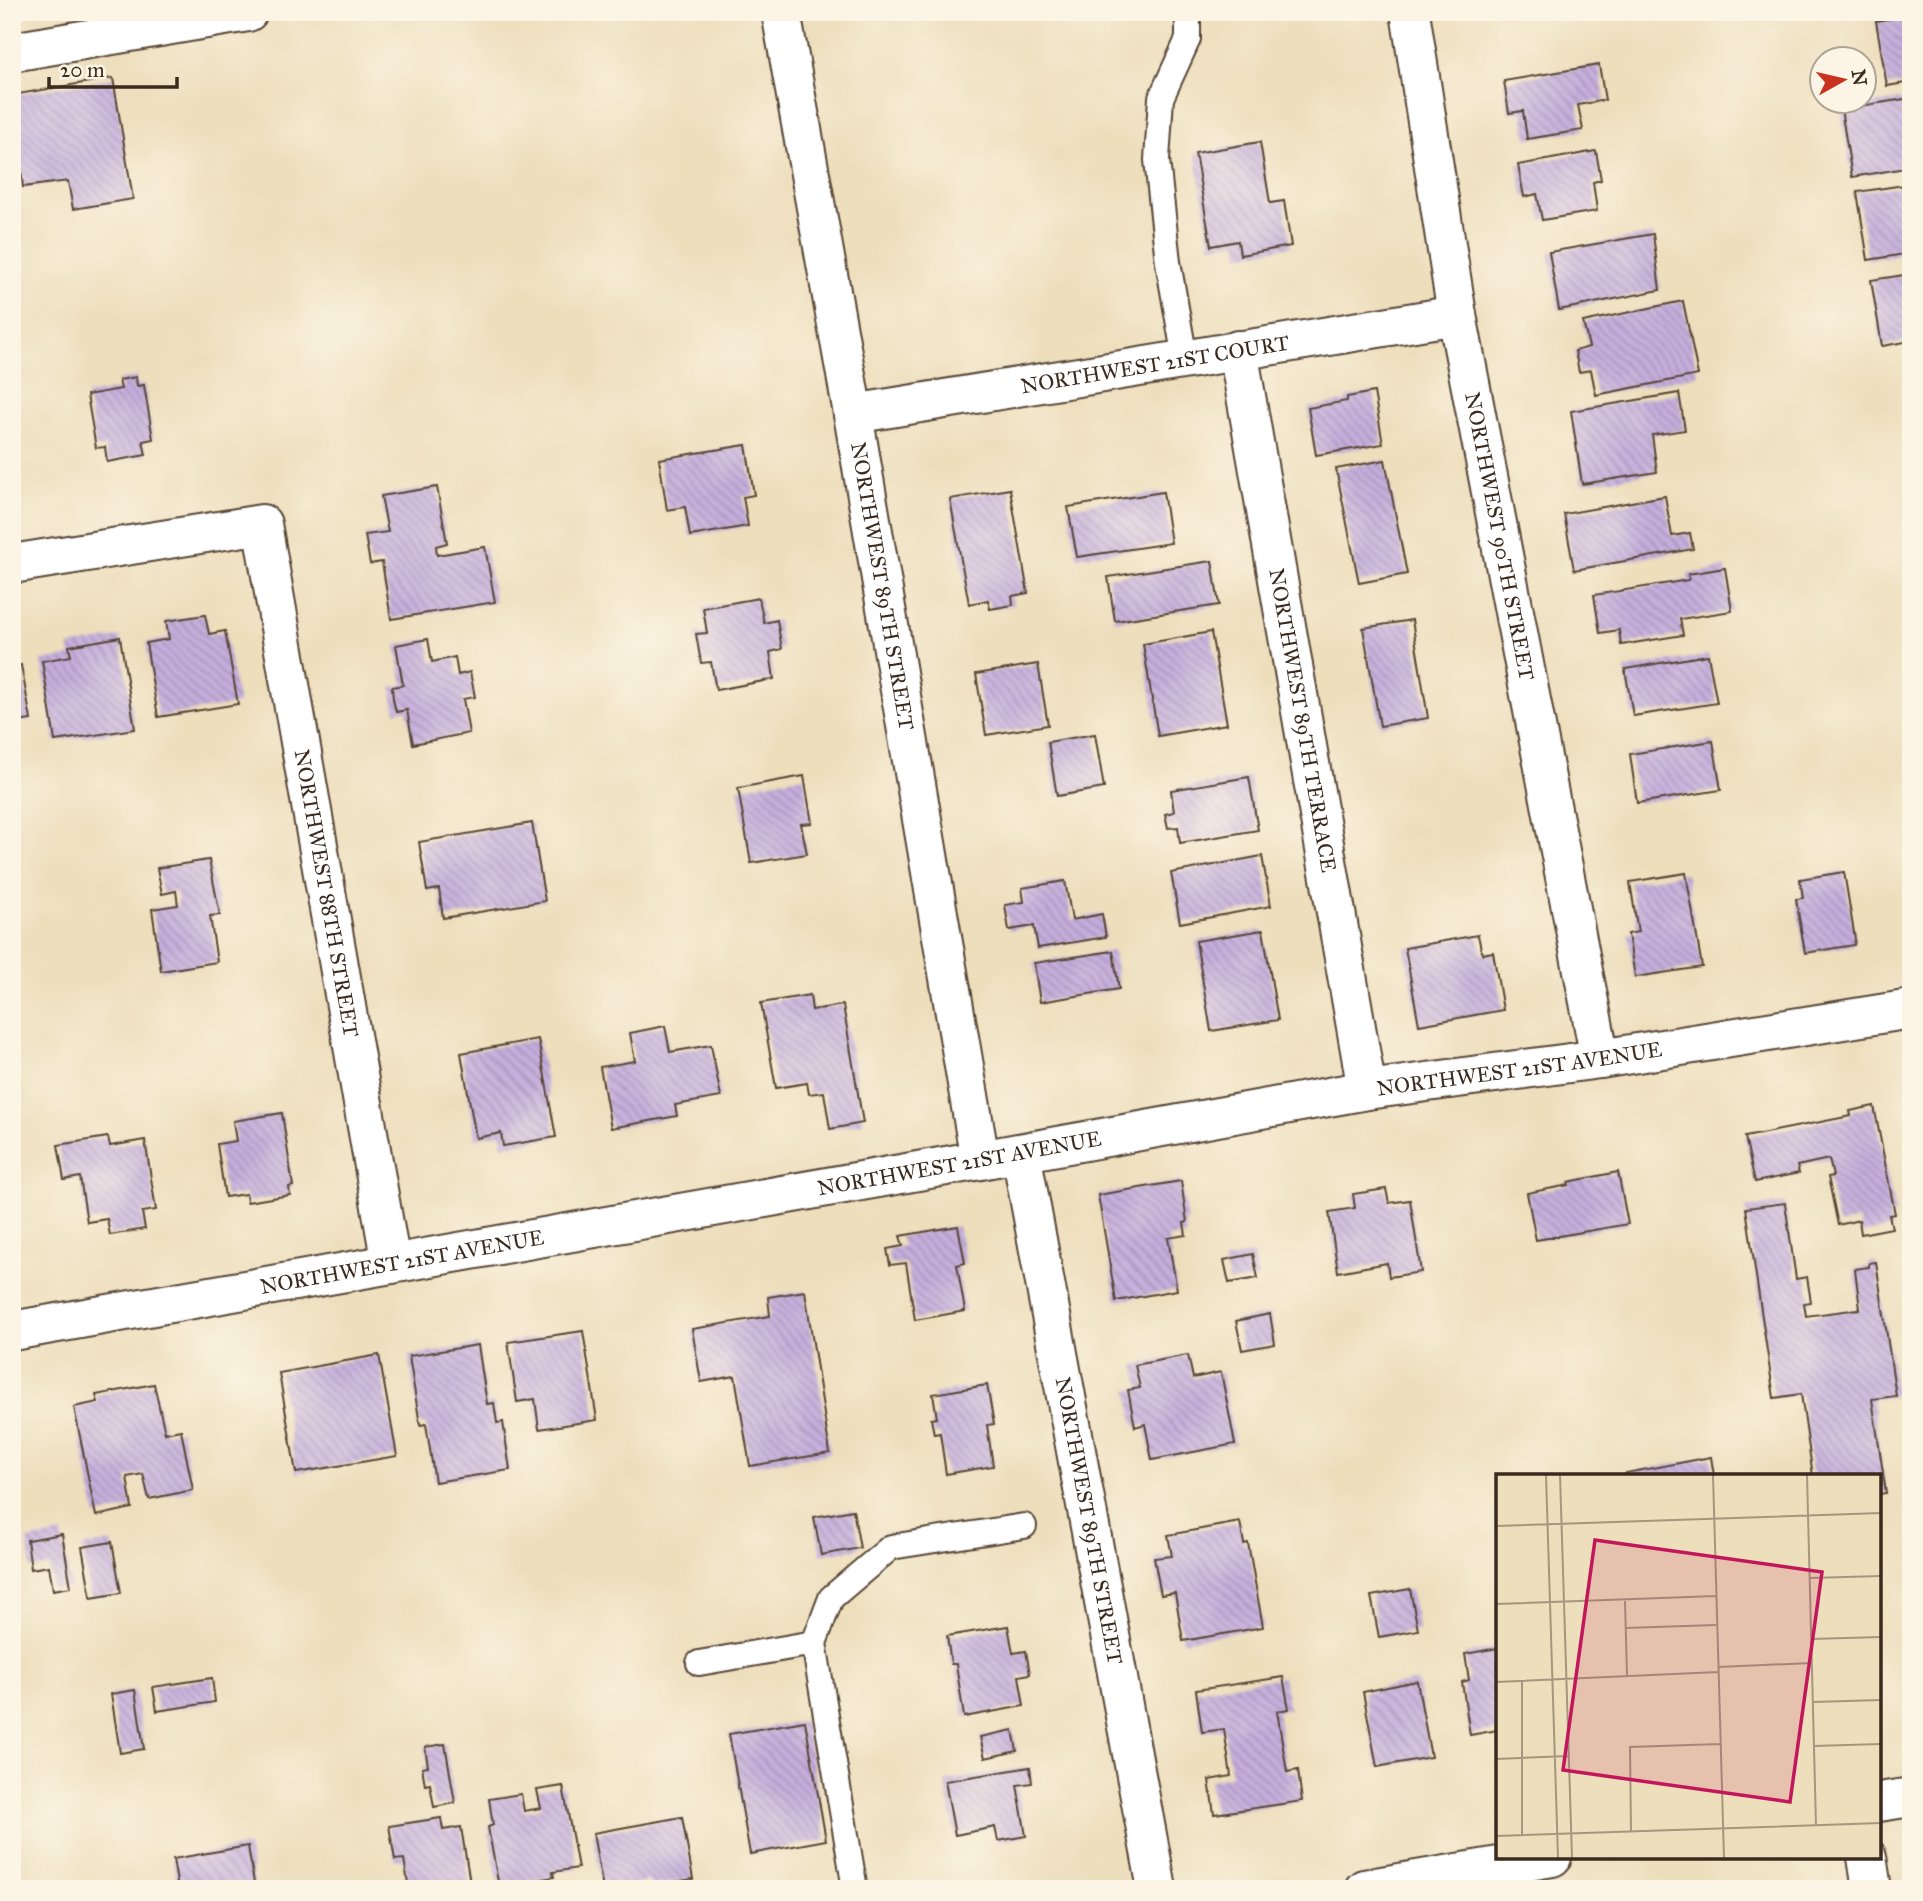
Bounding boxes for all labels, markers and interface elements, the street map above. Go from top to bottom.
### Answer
scale bar [49,46,177,90]
north arrow [1808,46,1878,116]
text: 20 m [60,57,105,83]
text: N [1847,68,1872,87]
street label: NORTHWEST 21ST COURT [1019,330,1291,399]
street label: NORTHWEST 90TH STREET [1459,390,1540,683]
street label: NORTHWEST 89TH STREET [845,440,920,732]
street label: NORTHWEST 89TH TERRACE [1263,566,1342,874]
street label: NORTHWEST 88TH STREET [289,747,364,1039]
street label: NORTHWEST 21ST AVENUE [1375,1036,1664,1102]
street label: NORTHWEST 21ST AVENUE [815,1125,1103,1201]
street label: NORTHWEST 21ST AVENUE [258,1224,546,1300]
street label: NORTHWEST 89TH STREET [1050,1375,1128,1667]
inset map [1496,1474,1881,1859]

